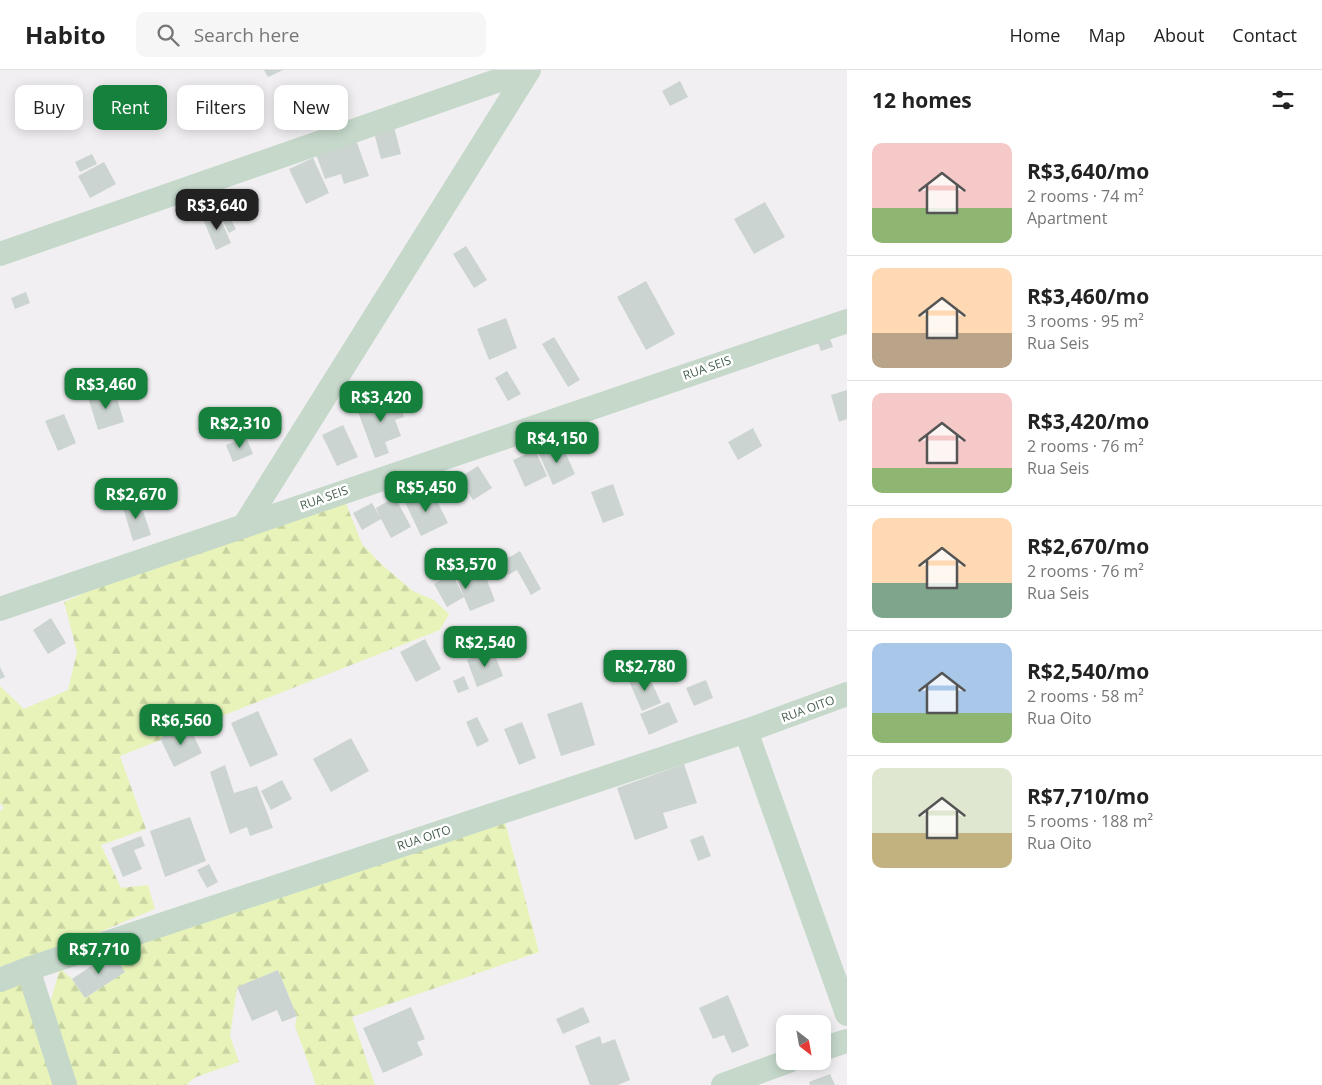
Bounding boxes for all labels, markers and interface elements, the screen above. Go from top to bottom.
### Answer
search box [136,12,486,57]
text: Habito [25,18,106,51]
icon: search [154,21,182,49]
text: Search here [194,22,300,48]
text: Home [1010,23,1060,47]
text: Map [1088,23,1126,47]
text: About [1154,23,1204,47]
text: Contact [1232,23,1297,47]
chip: Buy [15,85,83,130]
chip: Rent [93,85,167,130]
chip: Filters [177,85,264,130]
chip: New [274,85,348,130]
text: 12 homes [872,86,972,114]
icon: filters [1269,86,1297,114]
text: R$3,640/mo [1027,157,1149,185]
icon: home [912,163,972,223]
text: 2 rooms · 74 m² [1027,185,1144,207]
pin: R$3,640 [171,189,263,231]
text: R$3,640 [187,194,247,216]
text: Apartment [1027,207,1107,229]
text: R$3,460/mo [1027,282,1149,310]
icon: home [912,288,972,348]
text: 3 rooms · 95 m² [1027,310,1144,332]
text: Rua Seis [1027,332,1089,354]
street label: RUA SEIS [680,351,733,384]
pin: R$3,460 [60,368,152,410]
text: R$3,460 [76,373,136,395]
pin: R$3,420 [335,380,427,423]
text: R$3,420 [351,386,411,408]
pin: R$2,310 [194,406,286,449]
text: R$3,420/mo [1027,407,1149,435]
text: R$2,310 [210,412,270,434]
icon: home [912,413,972,473]
pin: R$4,150 [511,422,603,464]
text: R$4,150 [527,427,587,449]
text: 2 rooms · 76 m² [1027,435,1144,457]
text: Rua Seis [1027,457,1089,479]
pin: R$5,450 [380,470,472,513]
text: R$5,450 [396,476,456,498]
pin: R$2,670 [90,478,182,520]
street label: RUA SEIS [297,481,350,514]
text: R$2,670 [106,483,166,505]
text: R$2,670/mo [1027,532,1149,560]
icon: home [912,538,972,598]
pin: R$3,570 [420,548,512,590]
text: R$3,570 [436,553,496,575]
text: 2 rooms · 76 m² [1027,560,1144,582]
text: Rua Seis [1027,582,1089,604]
pin: R$2,540 [439,626,531,668]
text: R$2,540 [455,631,515,653]
pin: R$2,780 [599,650,691,692]
text: R$2,780 [615,655,675,677]
text: R$2,540/mo [1027,657,1149,685]
icon: home [912,663,972,723]
text: 2 rooms · 58 m² [1027,685,1144,707]
street label: RUA OITO [779,691,837,726]
pin: R$6,560 [135,704,227,746]
text: Rua Oito [1027,707,1092,729]
text: R$6,560 [151,709,211,731]
text: R$7,710/mo [1027,782,1149,810]
icon: home [912,788,972,848]
text: 5 rooms · 188 m² [1027,810,1153,832]
street label: RUA OITO [395,821,453,854]
text: Rua Oito [1027,832,1092,854]
pin: R$7,710 [53,932,145,975]
text: R$7,710 [69,938,129,960]
north arrow [776,1015,831,1070]
map controls [776,1015,831,1070]

